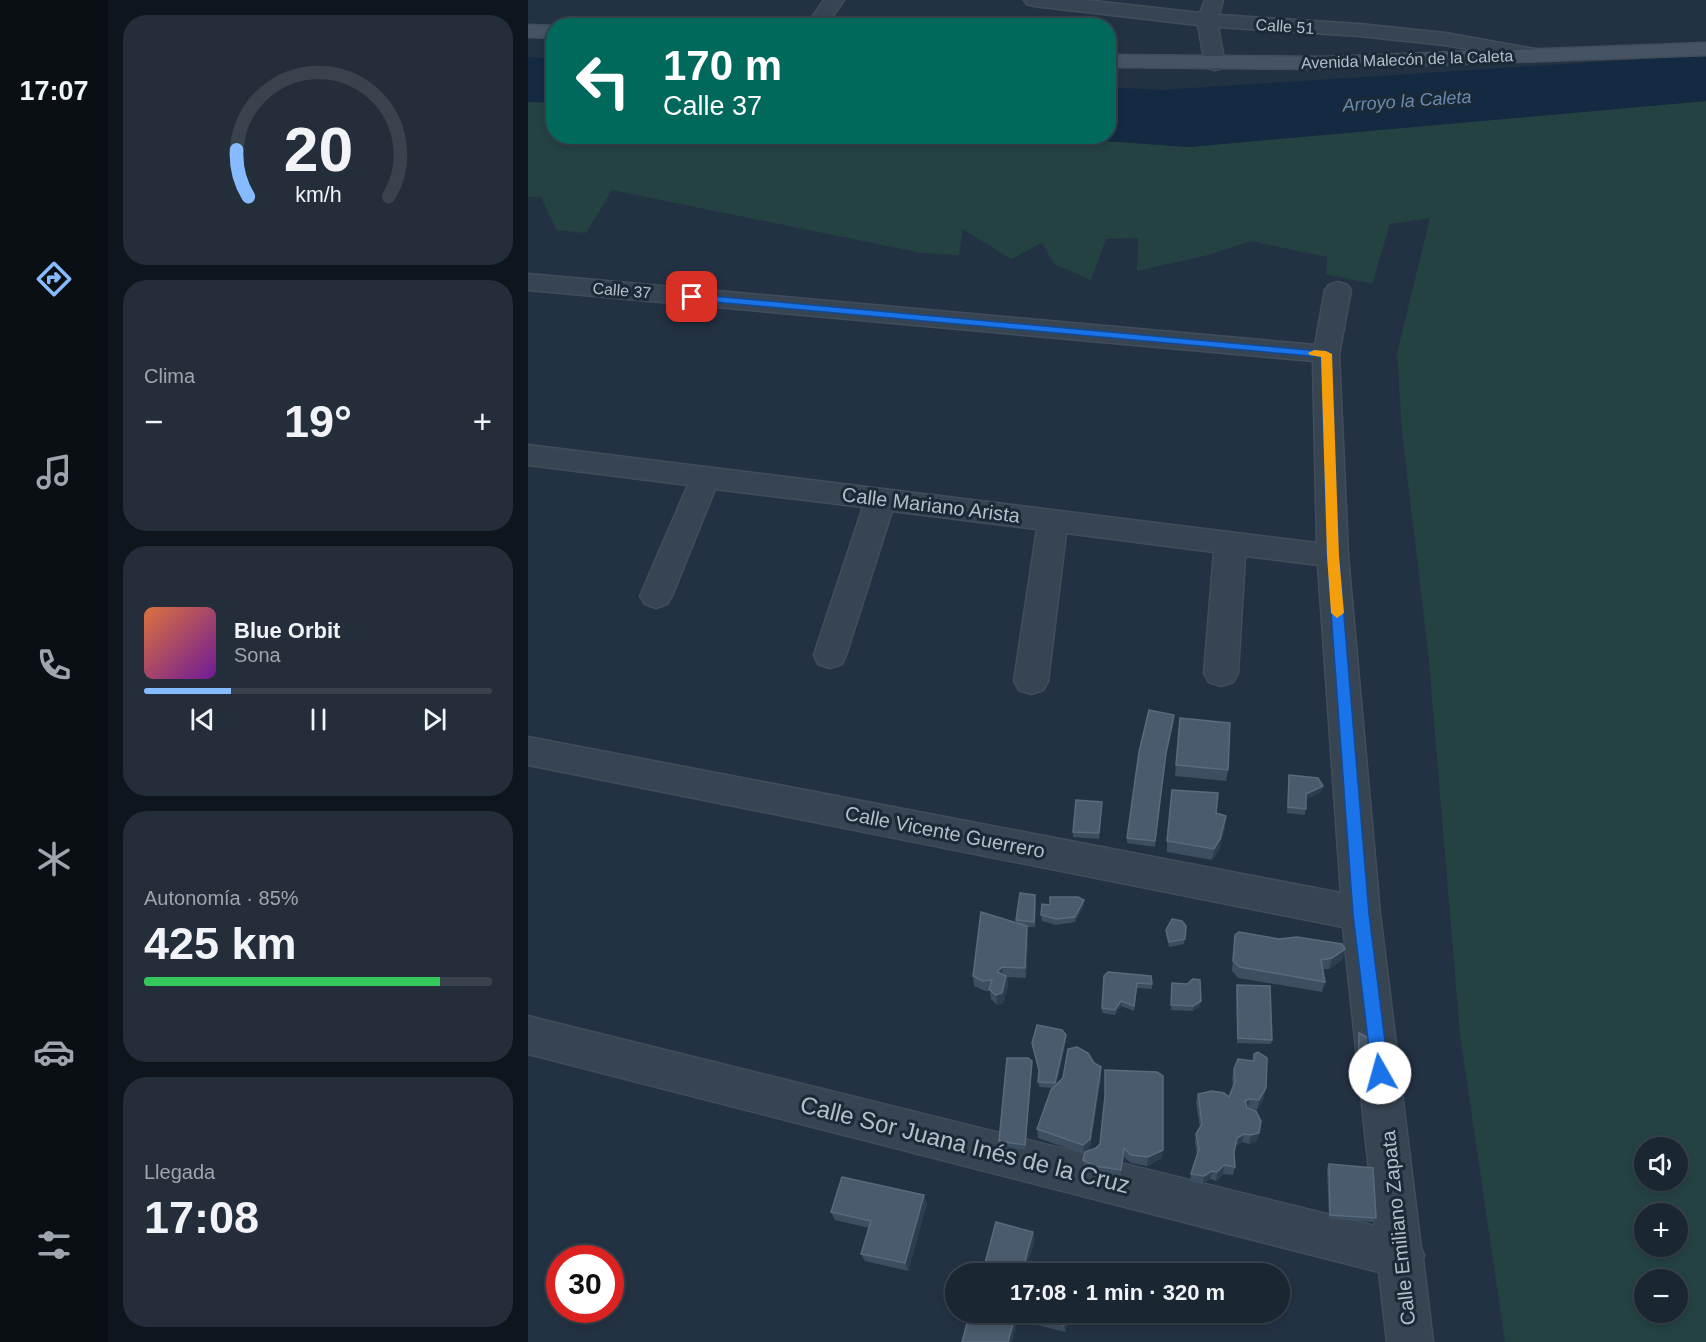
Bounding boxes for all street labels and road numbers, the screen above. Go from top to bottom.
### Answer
street label: Calle 51 [1255,16,1315,37]
street label: Avenida Malecón de la Caleta [1301,47,1513,72]
street label: Calle 37 [592,279,652,302]
street label: Calle Mariano Arista [841,483,1022,527]
street label: Calle Vicente Guerrero [843,802,1047,862]
street label: Calle Sor Juana Inés de la Cruz [797,1090,1133,1199]
street label: Calle Emiliano Zapata [1377,1129,1419,1326]

